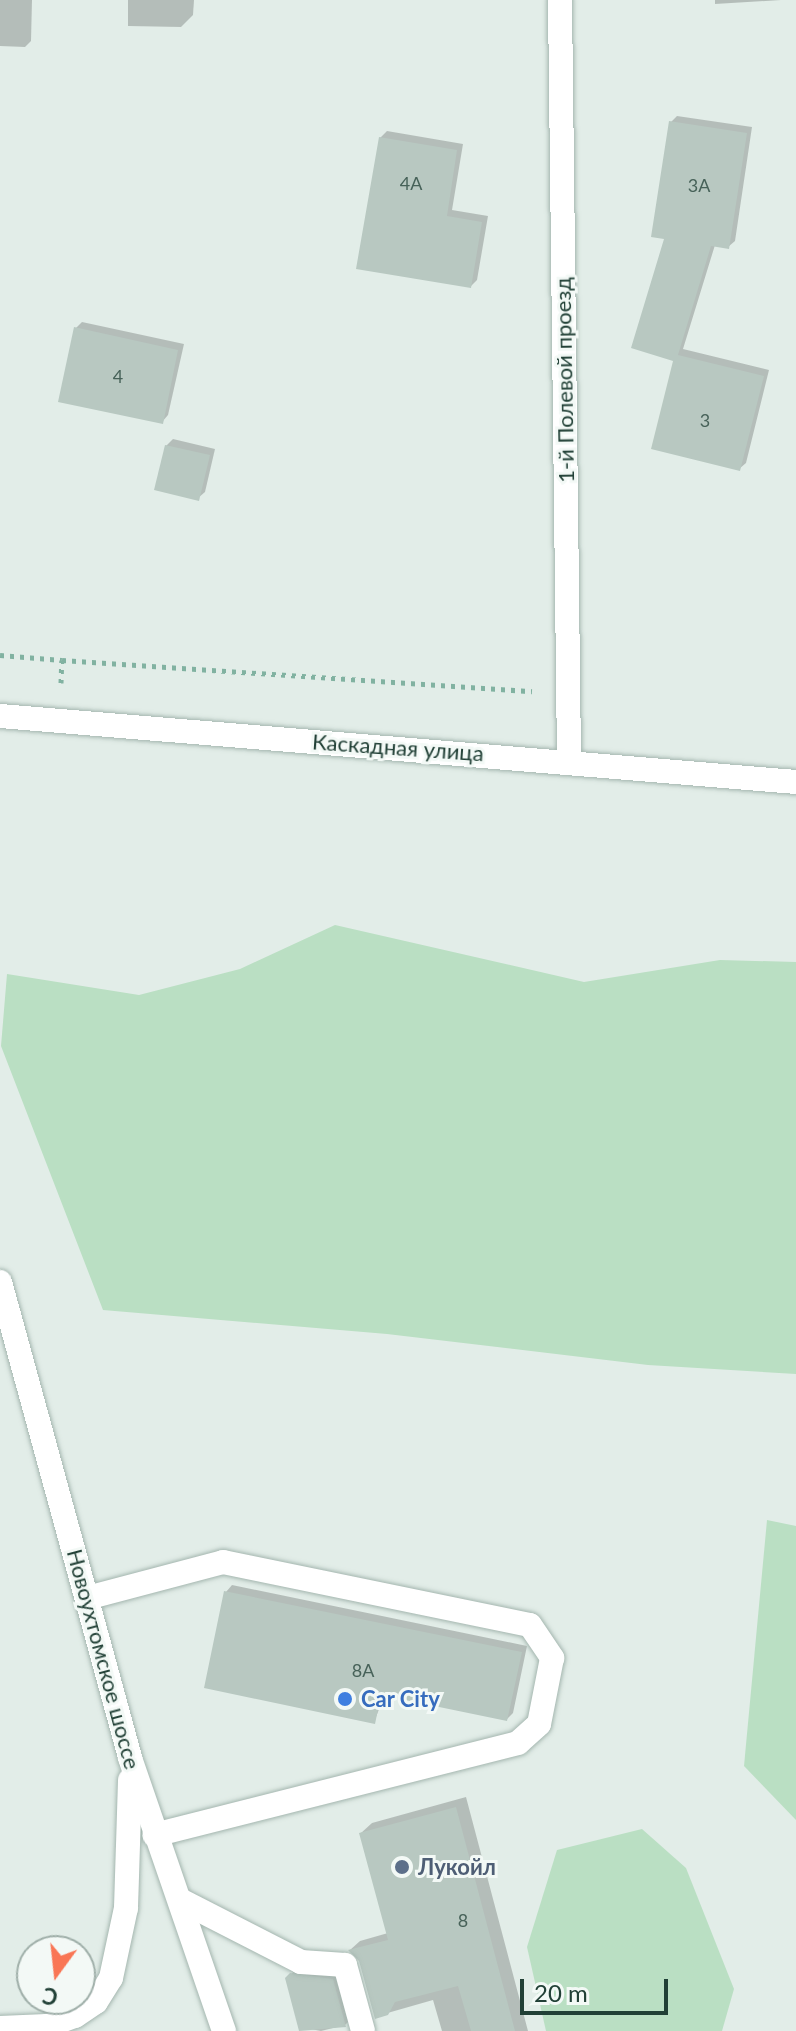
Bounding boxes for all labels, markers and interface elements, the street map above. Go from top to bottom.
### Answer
house number: 4А [400,172,422,194]
house number: 3А [688,174,710,196]
street label: 1-й Полевой проезд [549,277,579,483]
house number: 4 [113,365,123,387]
house number: 3 [700,409,710,431]
street label: Каскадная улица [311,728,485,766]
street label: Новоухтомское шоссе [62,1546,146,1772]
house number: 8А [352,1659,374,1681]
place label: Car City [361,1686,440,1712]
marker: Car City [336,1690,354,1708]
place label: Лукойл [418,1854,496,1880]
marker: Лукойл [393,1858,411,1876]
house number: 8 [458,1909,468,1931]
north arrow [16,1935,96,2015]
scale bar [524,1963,672,2013]
text: 20 m [534,1978,588,2007]
text: С [40,1982,61,2012]

